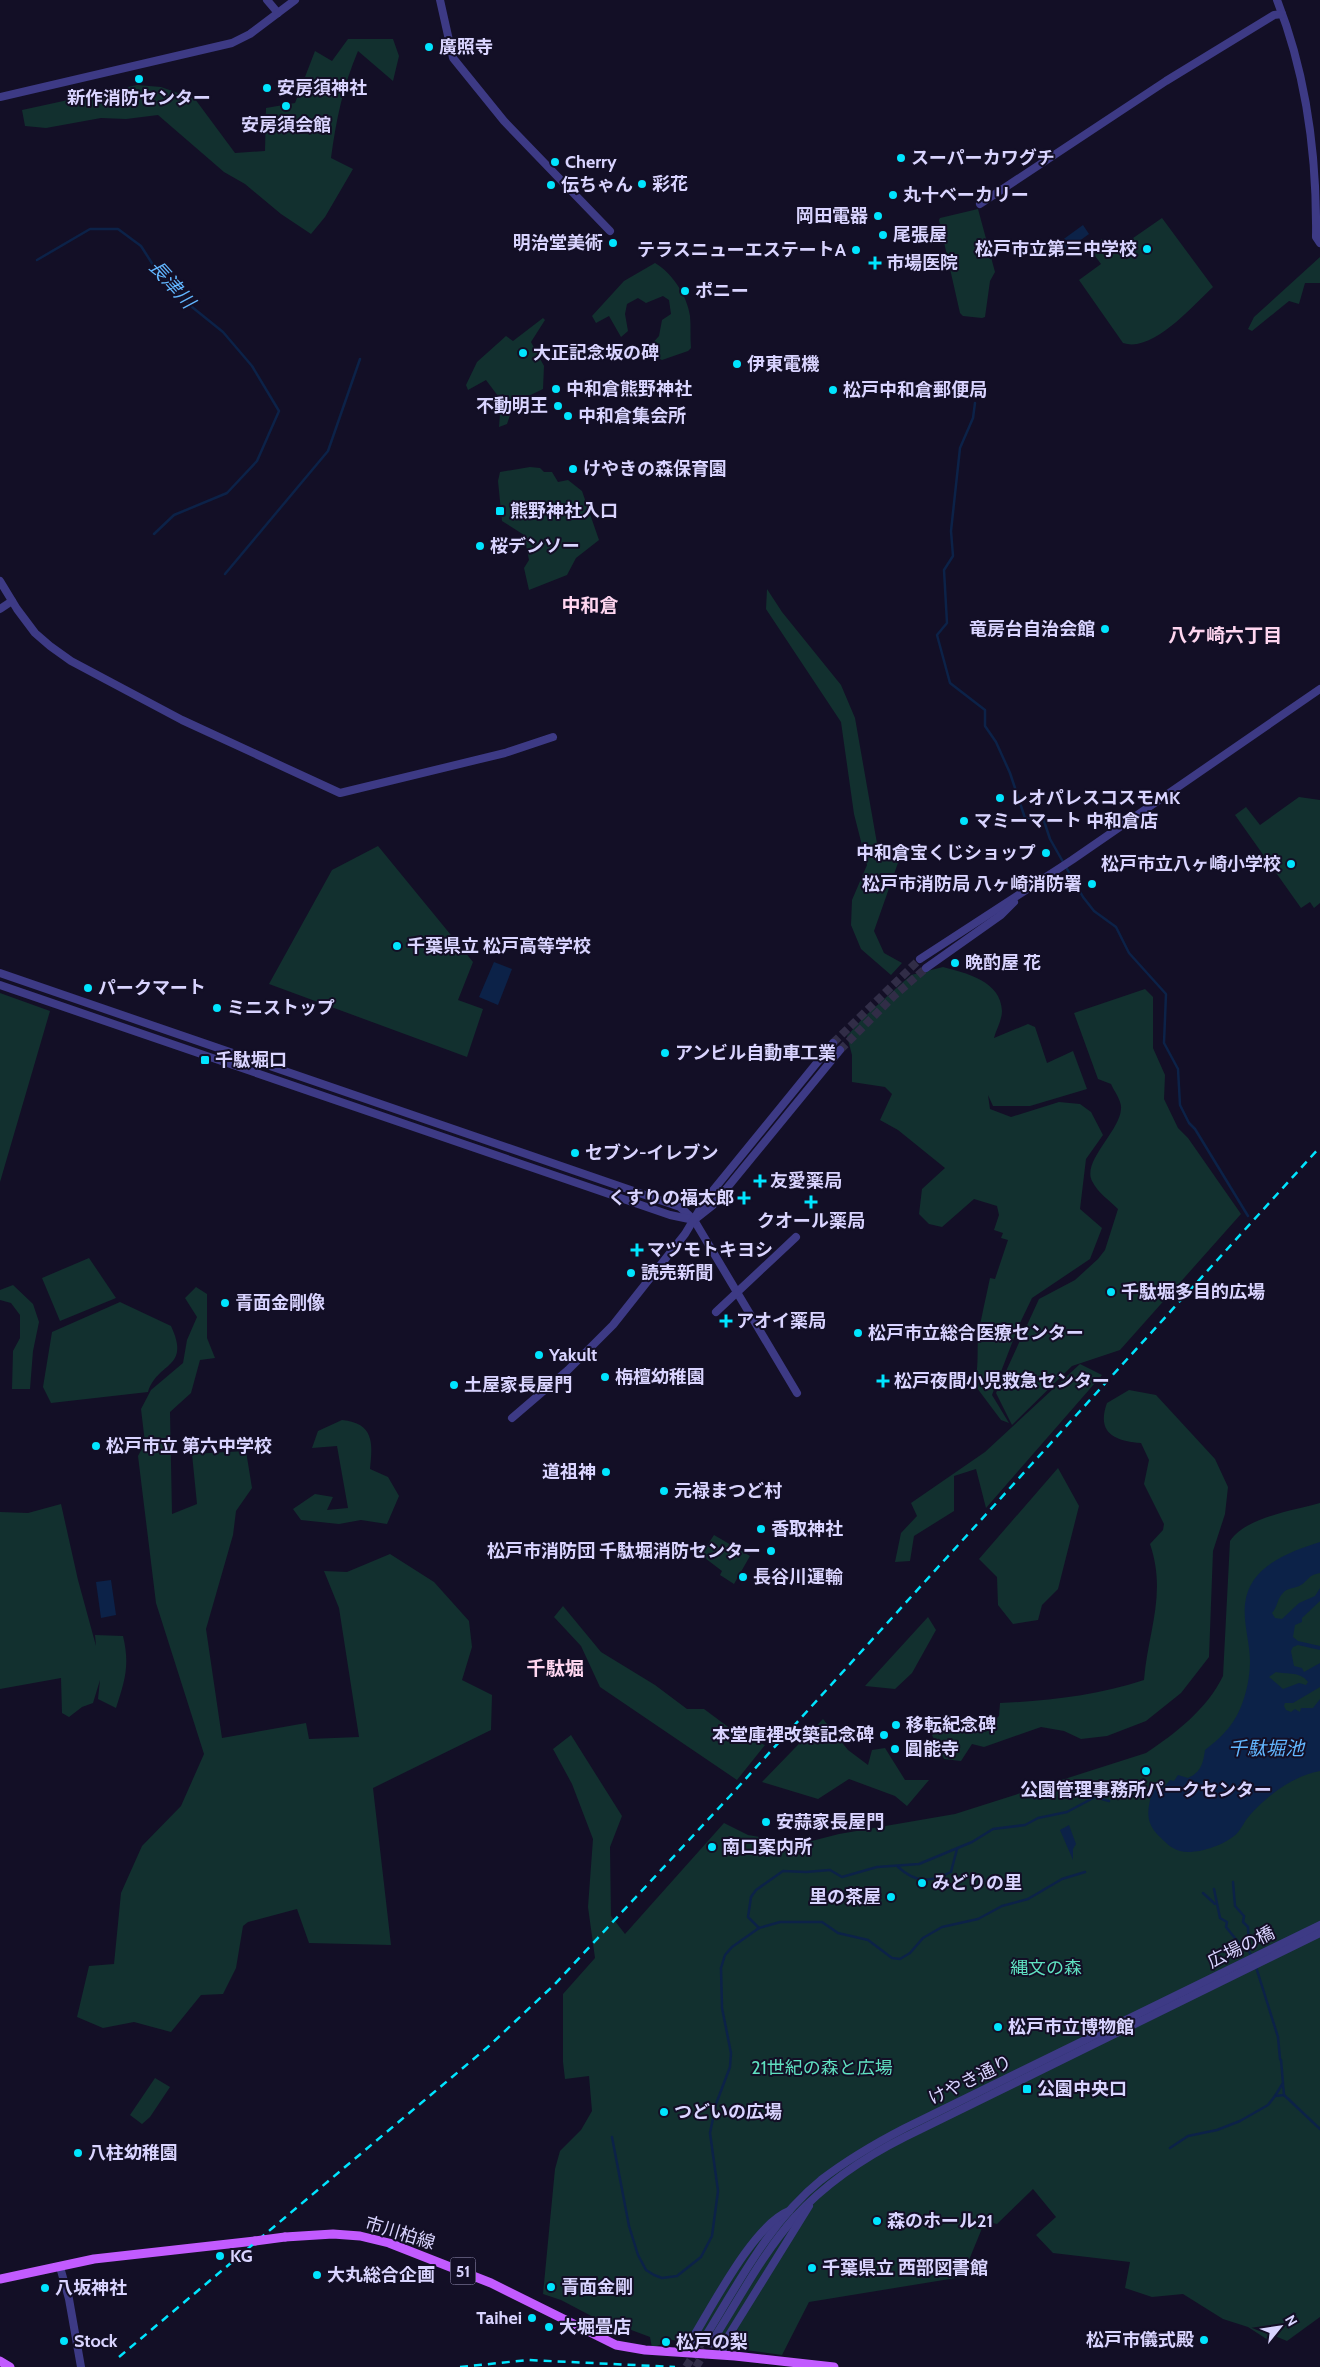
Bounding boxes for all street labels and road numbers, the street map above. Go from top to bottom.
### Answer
street label: 広場の橋 [1204,1921,1278,1973]
street label: けやき通り [925,2050,1015,2110]
street label: 市川柏線 [362,2212,438,2254]
road number: 51 [450,2258,476,2284]

